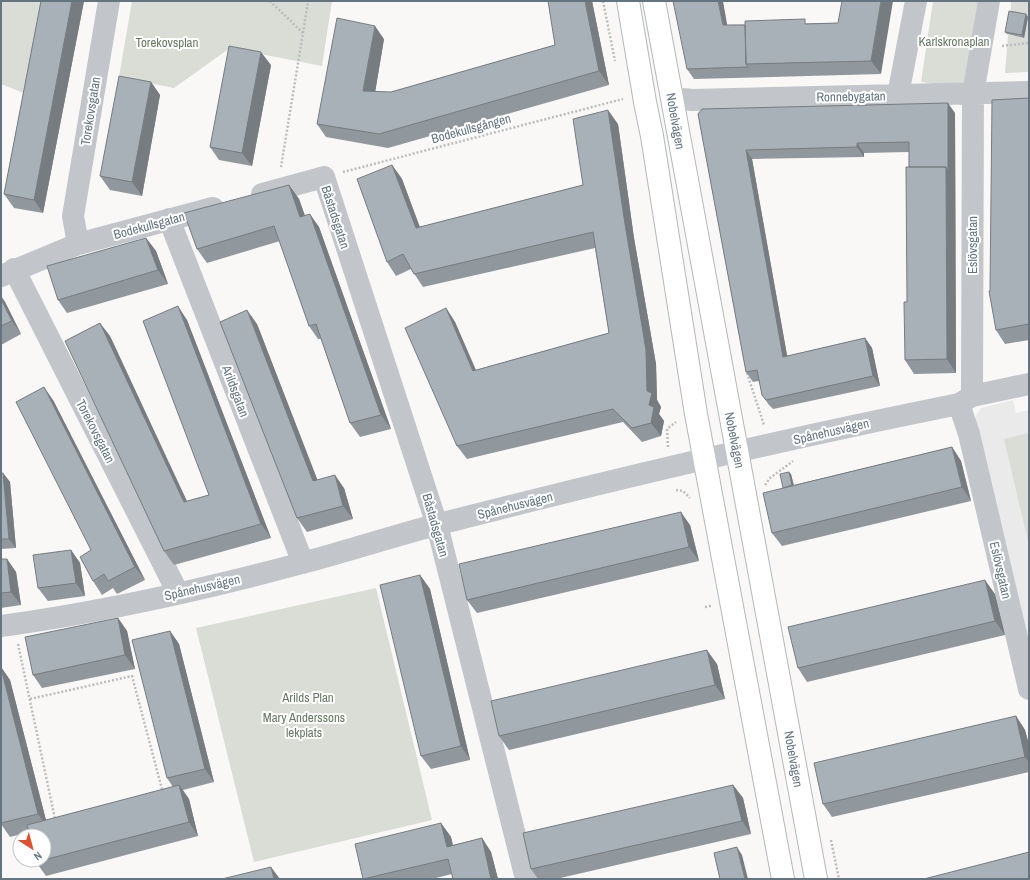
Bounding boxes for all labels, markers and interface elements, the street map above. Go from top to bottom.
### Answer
park label: Karlskronaplan [918,33,990,50]
park label: Torekovsplan [136,34,198,51]
street label: Torekovsgatan [77,75,104,147]
street label: Ronnebygatan [816,87,886,106]
street label: Nobelvägen [662,92,689,151]
street label: Bodekullsgången [429,110,513,147]
street label: Båstadsgatan [317,184,354,251]
street label: Bodekullsgatan [112,208,187,243]
street label: Eslövsgatan [964,216,981,274]
street label: Arildsgatan [218,362,253,419]
street label: Torekovsgatan [72,396,119,466]
street label: Nobelvägen [721,411,748,470]
street label: Spånehusvägen [792,415,871,448]
street label: Spånehusvägen [476,488,555,523]
street label: Båstadsgatan [418,491,453,559]
street label: Eslövsgatan [986,540,1015,600]
street label: Spånehusvägen [163,571,242,604]
park label: Arilds Plan [281,689,334,706]
park label: Mary Anderssons lekplats [263,709,345,741]
street label: Nobelvägen [780,730,807,789]
north arrow [12,828,52,868]
text: N [31,849,45,864]

